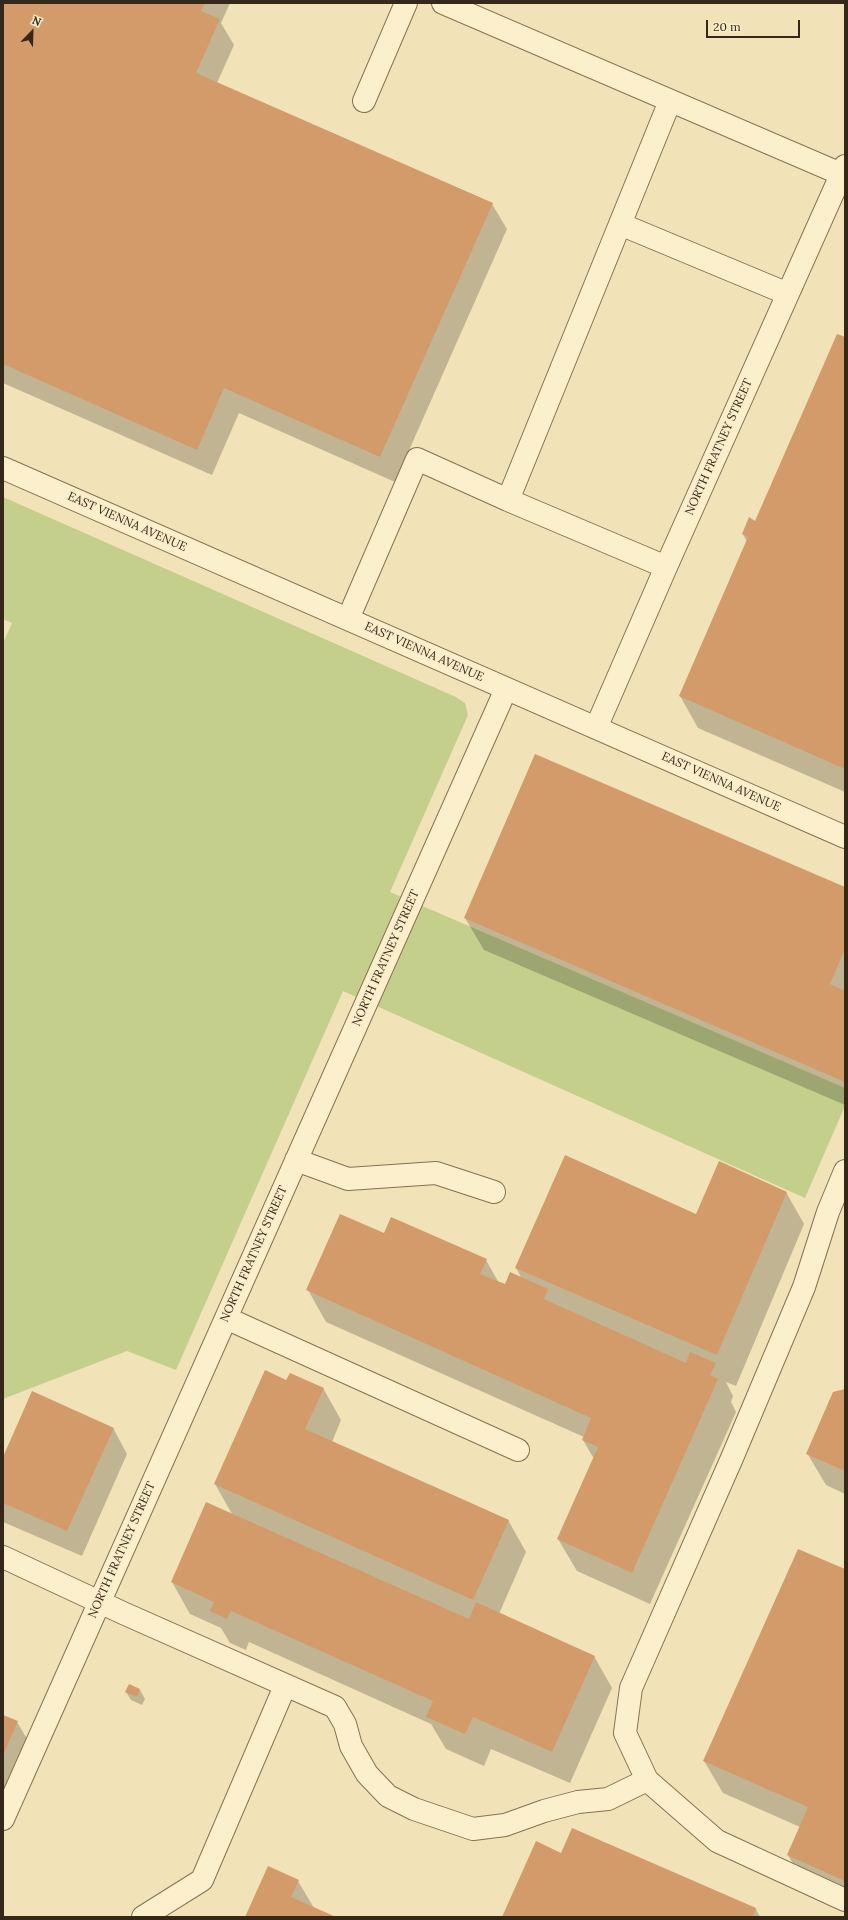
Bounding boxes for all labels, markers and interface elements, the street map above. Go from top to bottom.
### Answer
north arrow [12,12,52,52]
scale bar [708,12,802,38]
text: N [30,13,43,29]
text: 20 m [713,19,741,34]
street label: NORTH FRATNEY STREET [682,377,756,517]
street label: EAST VIENNA AVENUE [65,489,189,555]
street label: EAST VIENNA AVENUE [362,619,486,685]
street label: EAST VIENNA AVENUE [659,749,783,815]
street label: NORTH FRATNEY STREET [349,888,423,1028]
street label: NORTH FRATNEY STREET [217,1184,291,1324]
street label: NORTH FRATNEY STREET [85,1480,159,1620]

